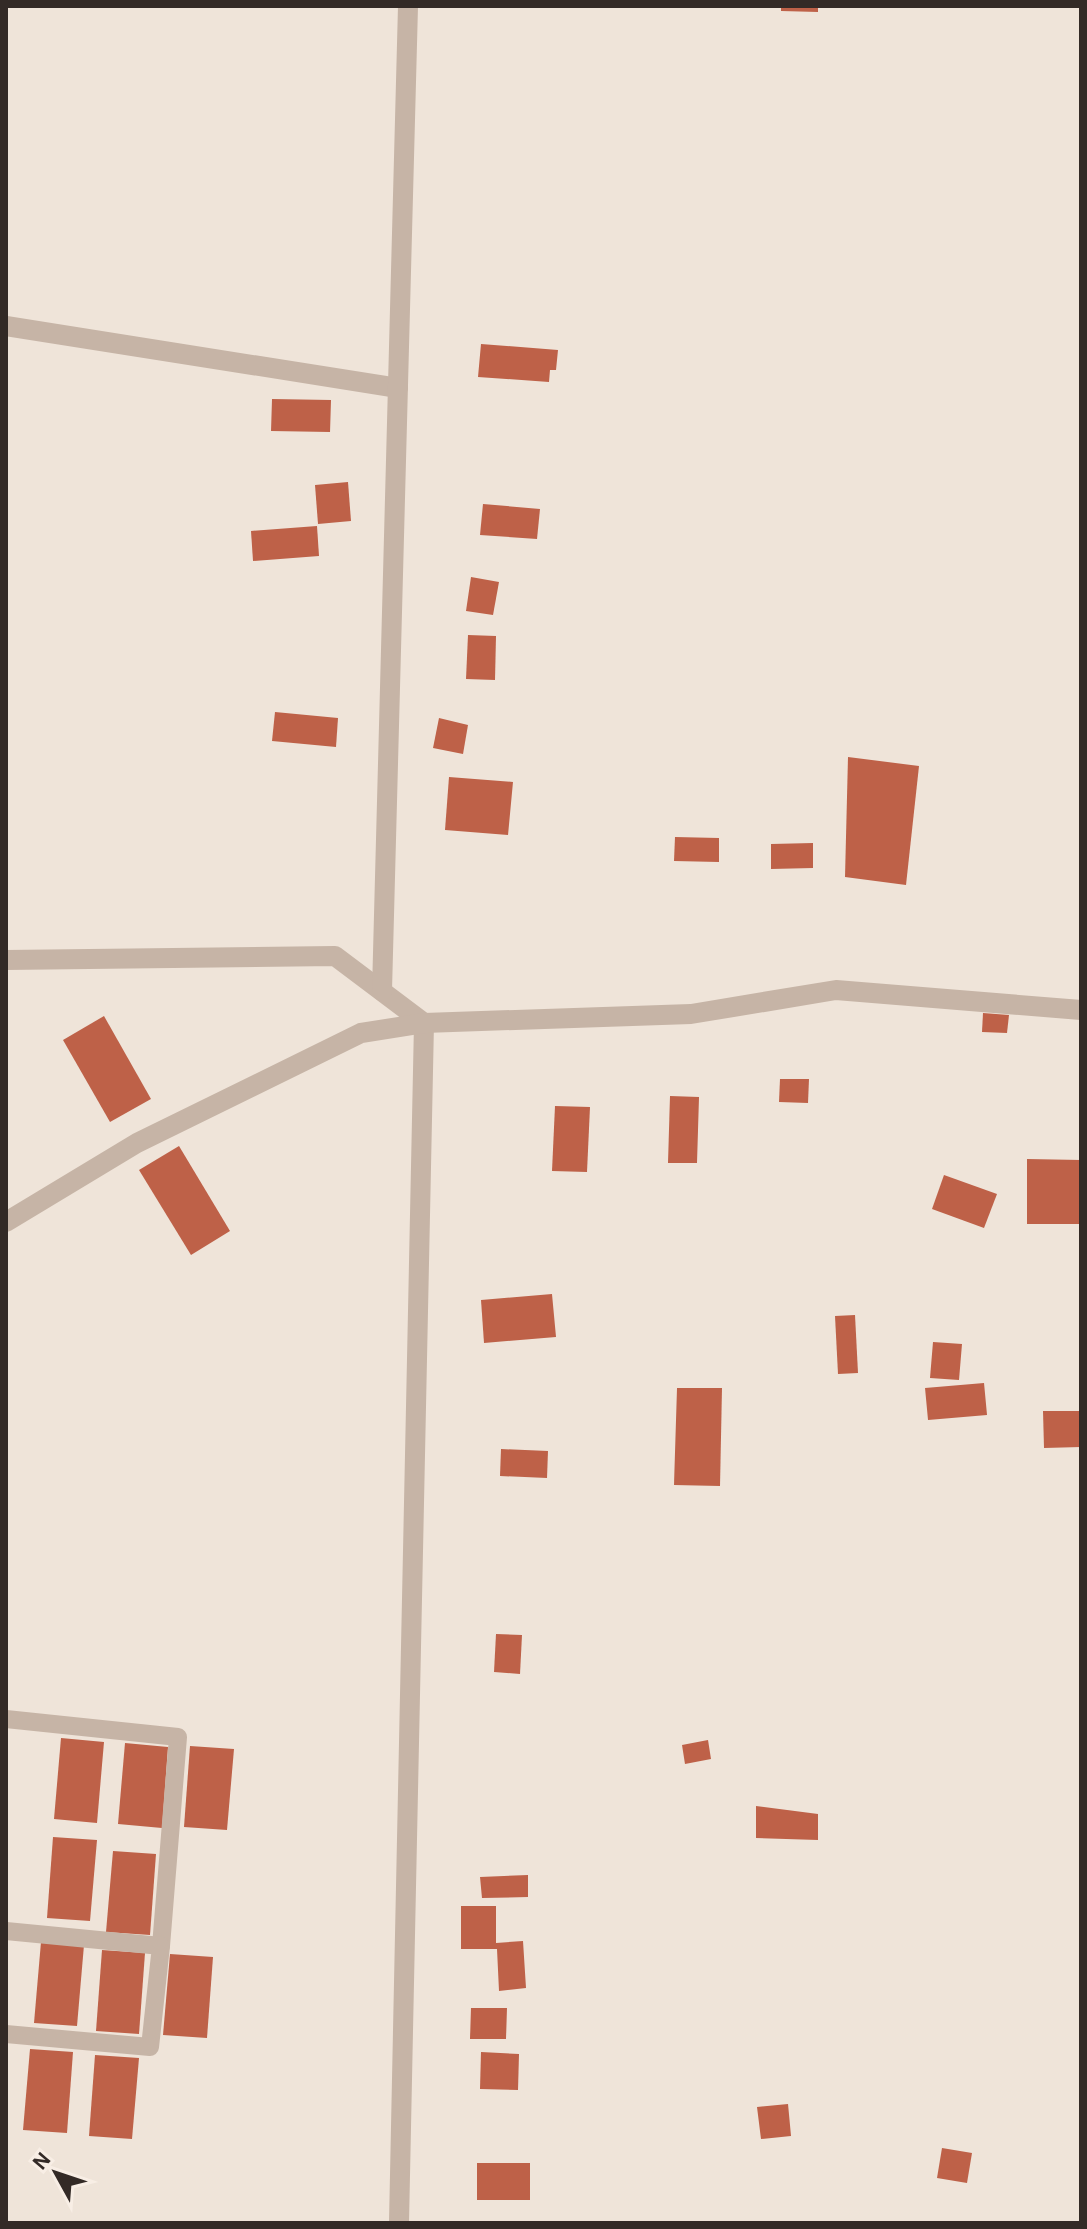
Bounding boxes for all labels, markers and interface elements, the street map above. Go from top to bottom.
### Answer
north arrow [16,2133,96,2213]
text: N [28,2148,55,2174]

